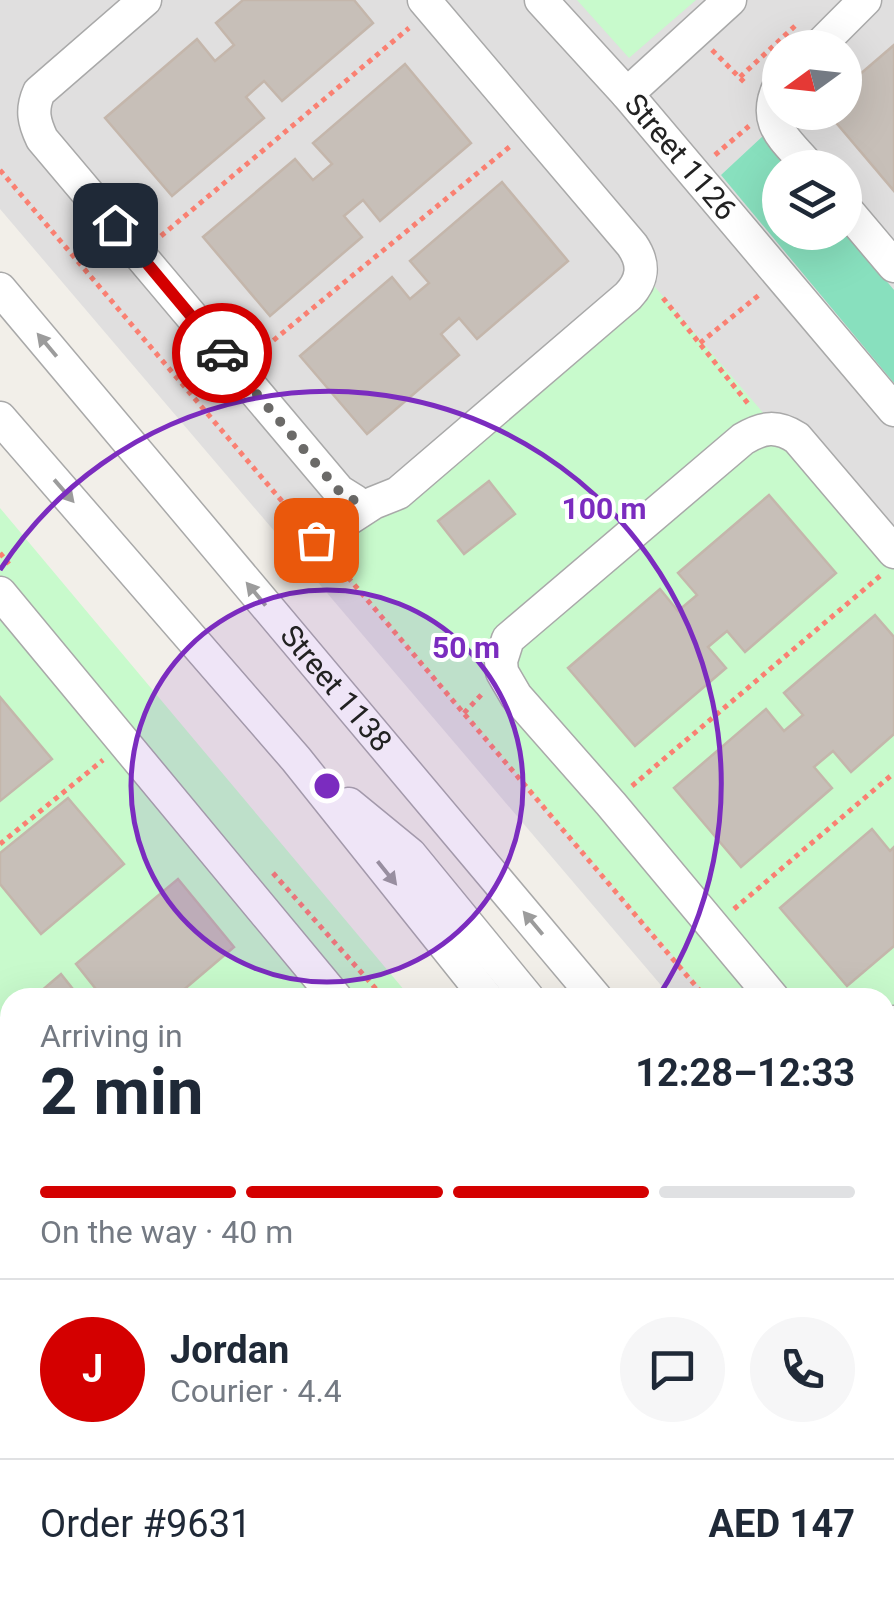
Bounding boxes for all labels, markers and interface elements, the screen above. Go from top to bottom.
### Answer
north arrow [762,30,862,130]
map controls [762,30,862,250]
street label: Street 1126 [618,87,744,227]
button: layers [762,150,862,250]
pin [73,183,158,268]
icon: home [88,198,143,253]
courier [172,303,272,403]
icon: car [195,326,250,381]
one-way arrow [36,333,58,358]
one-way arrow [52,479,74,504]
text: 100 m [561,491,647,526]
pin [274,498,359,583]
icon: bag [289,513,344,568]
one-way arrow [246,581,268,606]
street label: Street 1138 [273,618,399,759]
text: 50 m [432,630,500,665]
centre of rings [309,768,345,804]
one-way arrow [376,860,397,886]
one-way arrow [523,910,544,935]
text: Arriving in [40,1017,183,1055]
text: 12:28–12:33 [635,1051,855,1095]
text: 2 min [40,1054,203,1130]
text: On the way · 40 m [40,1213,293,1251]
button: chat [620,1317,725,1422]
button: phone [750,1317,855,1422]
text: Jordan [170,1328,289,1372]
text: J [82,1347,103,1391]
text: Courier · 4.4 [170,1372,342,1410]
text: Order #9631 [40,1502,251,1546]
text: AED 147 [709,1502,855,1546]

